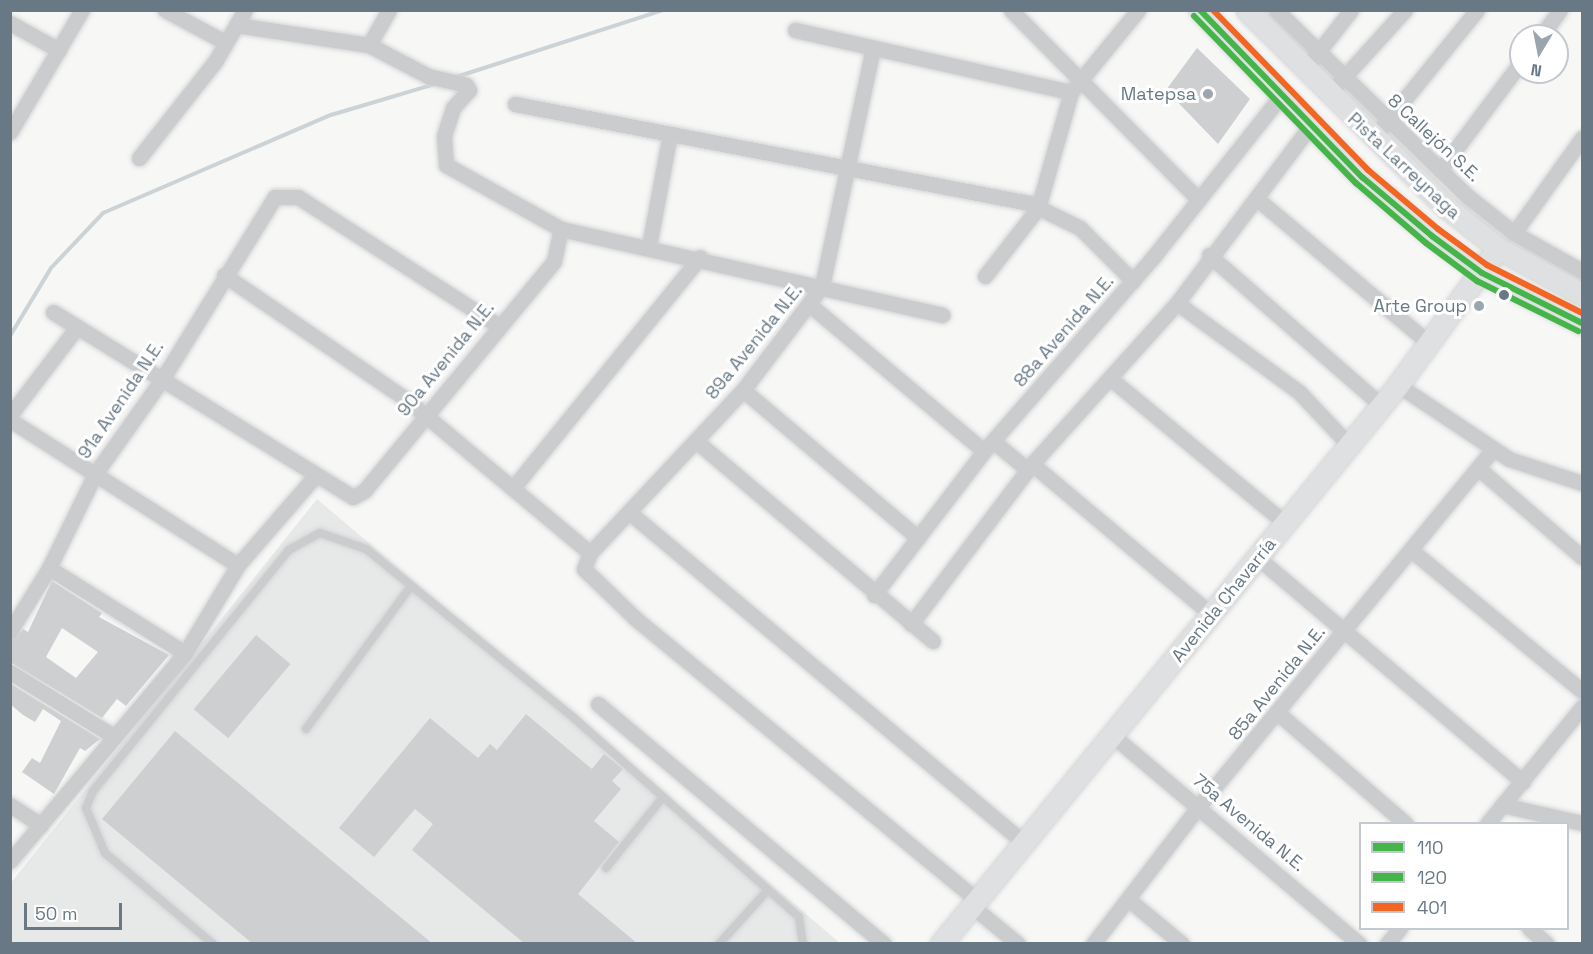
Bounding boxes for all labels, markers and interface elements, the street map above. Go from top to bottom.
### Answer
north arrow [1509,24,1569,84]
text: N [1529,59,1543,82]
place label: Matepsa [1121,83,1196,105]
marker: Matepsa [1201,87,1215,101]
street label: 8 Callejón S.E. [1383,90,1485,186]
street label: Pista Larreynaga [1343,108,1465,224]
street label: 88a Avenida N.E. [1009,270,1119,392]
street label: 89a Avenida N.E. [701,280,807,404]
unlabelled marker [1498,289,1510,301]
place label: Arte Group [1374,295,1467,317]
street label: 90a Avenida N.E. [393,297,499,421]
marker: Arte Group [1472,299,1486,313]
street label: 91a Avenida N.E. [74,337,168,463]
street label: Avenida Chavarría [1167,534,1281,666]
street label: 85a Avenida N.E. [1224,621,1330,745]
street label: 75a Avenida N.E. [1188,770,1310,876]
legend [1359,822,1569,930]
text: 110 [1417,836,1444,859]
text: 120 [1417,866,1447,889]
scale bar [27,891,124,929]
text: 401 [1417,896,1447,919]
text: 50 m [35,902,77,925]

